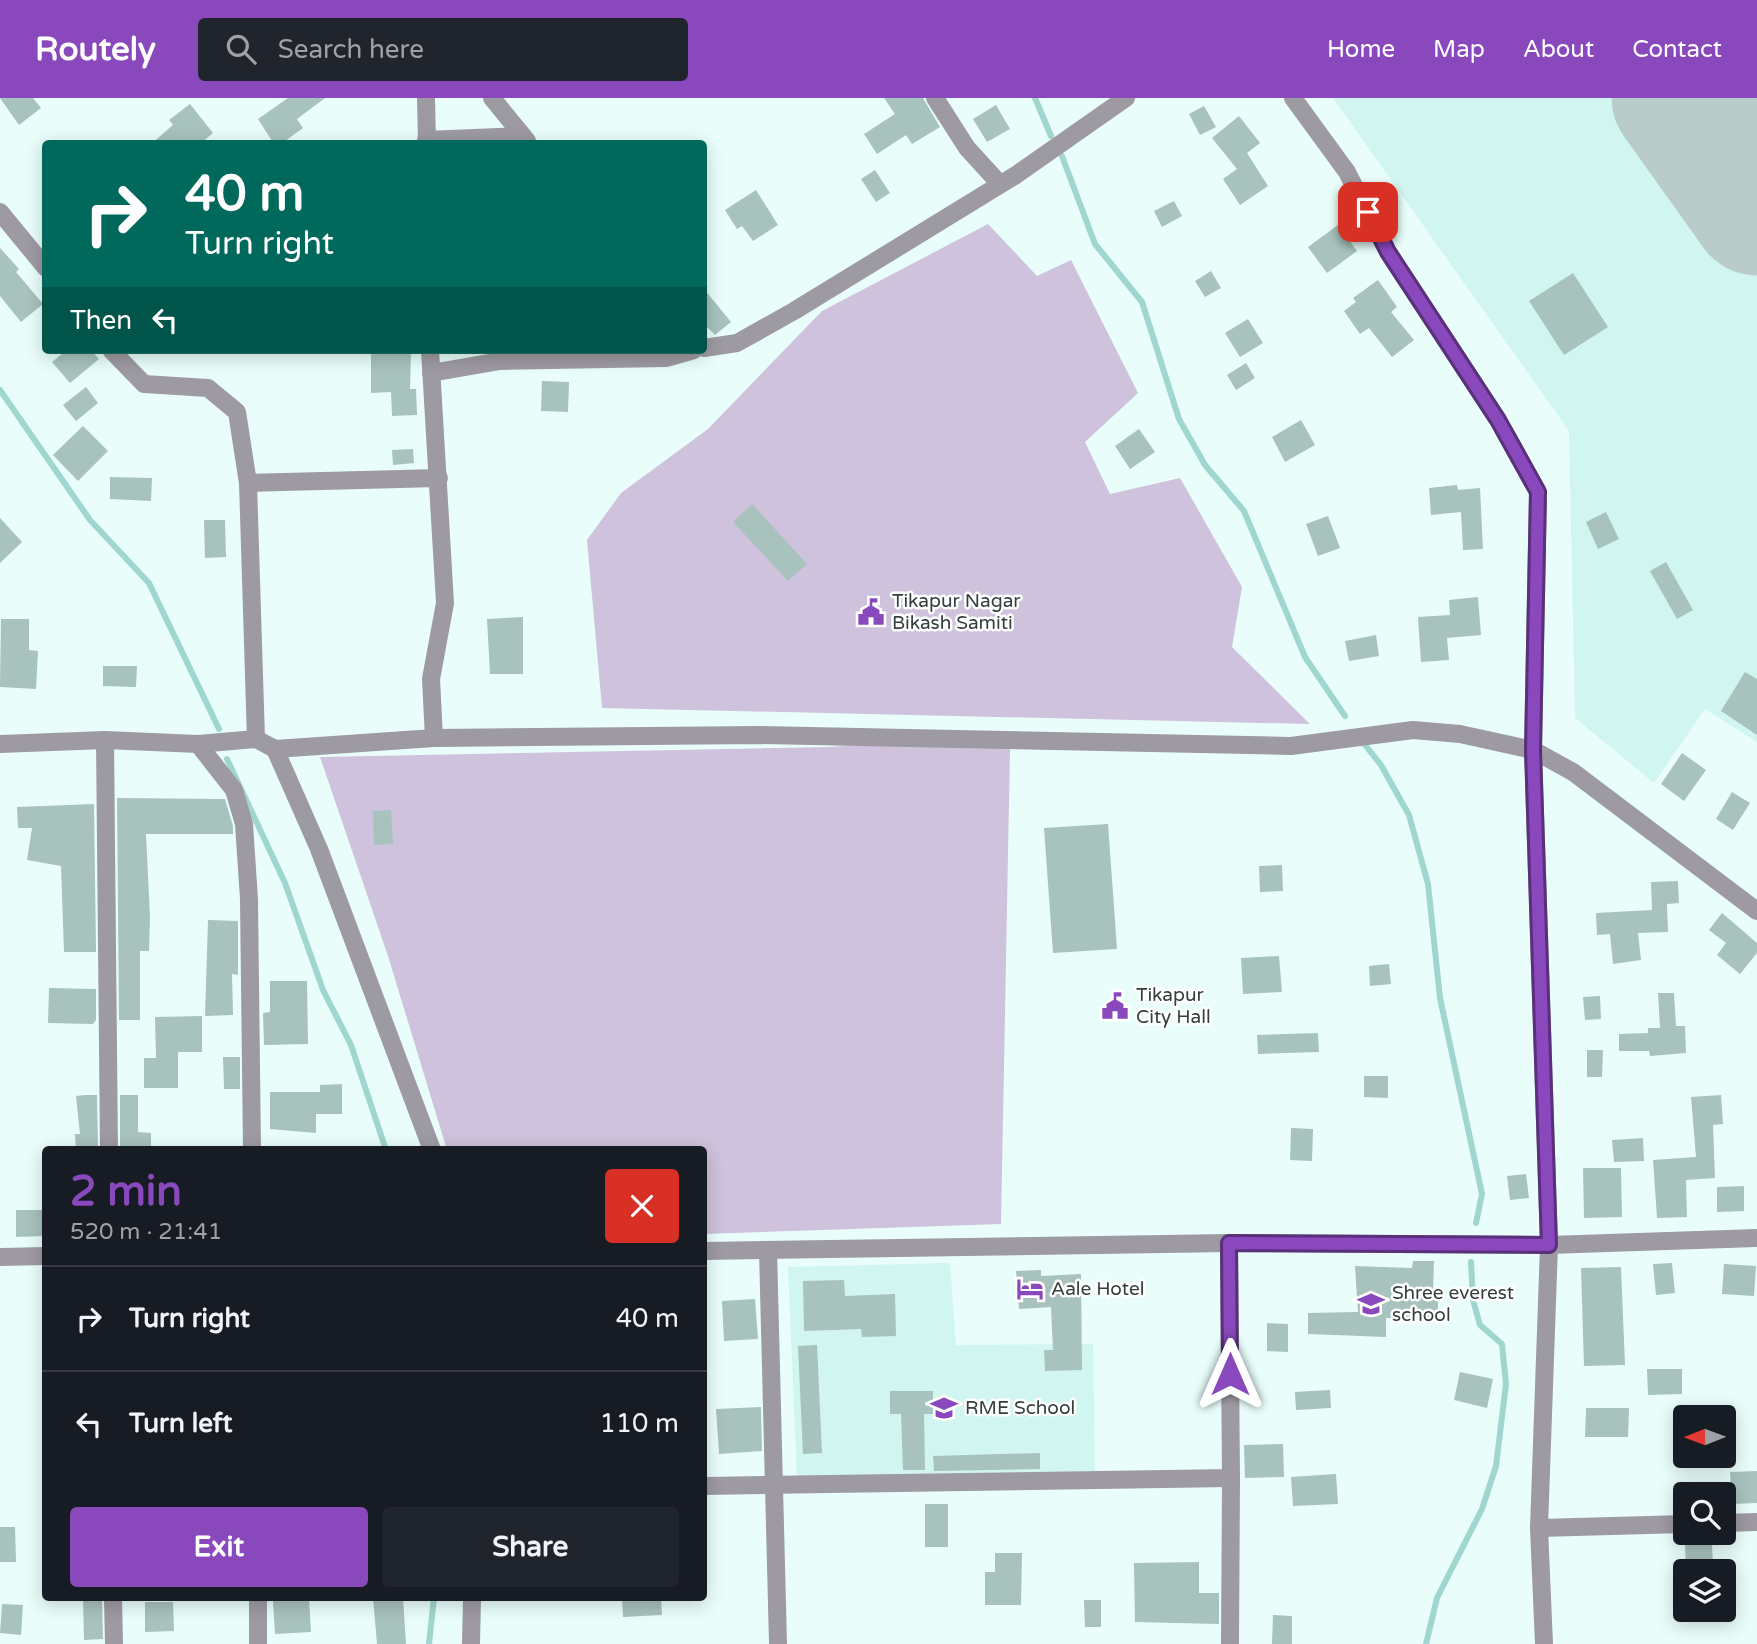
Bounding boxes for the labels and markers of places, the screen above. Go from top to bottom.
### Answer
pin [1338,182,1398,242]
place label: Tikapur Nagar Bikash Samiti [892,590,1021,634]
public building icon: Tikapur Nagar Bikash Samiti [856,597,886,627]
place label: Tikapur City Hall [1136,984,1211,1028]
public building icon: Tikapur City Hall [1100,991,1130,1021]
hotel icon: Aale Hotel [1015,1274,1045,1304]
place label: Aale Hotel [1051,1278,1144,1300]
place label: Shree everest school [1392,1282,1514,1326]
school or university icon: Shree everest school [1356,1289,1386,1319]
school or university icon: RME School [929,1393,959,1423]
place label: RME School [965,1397,1075,1419]

